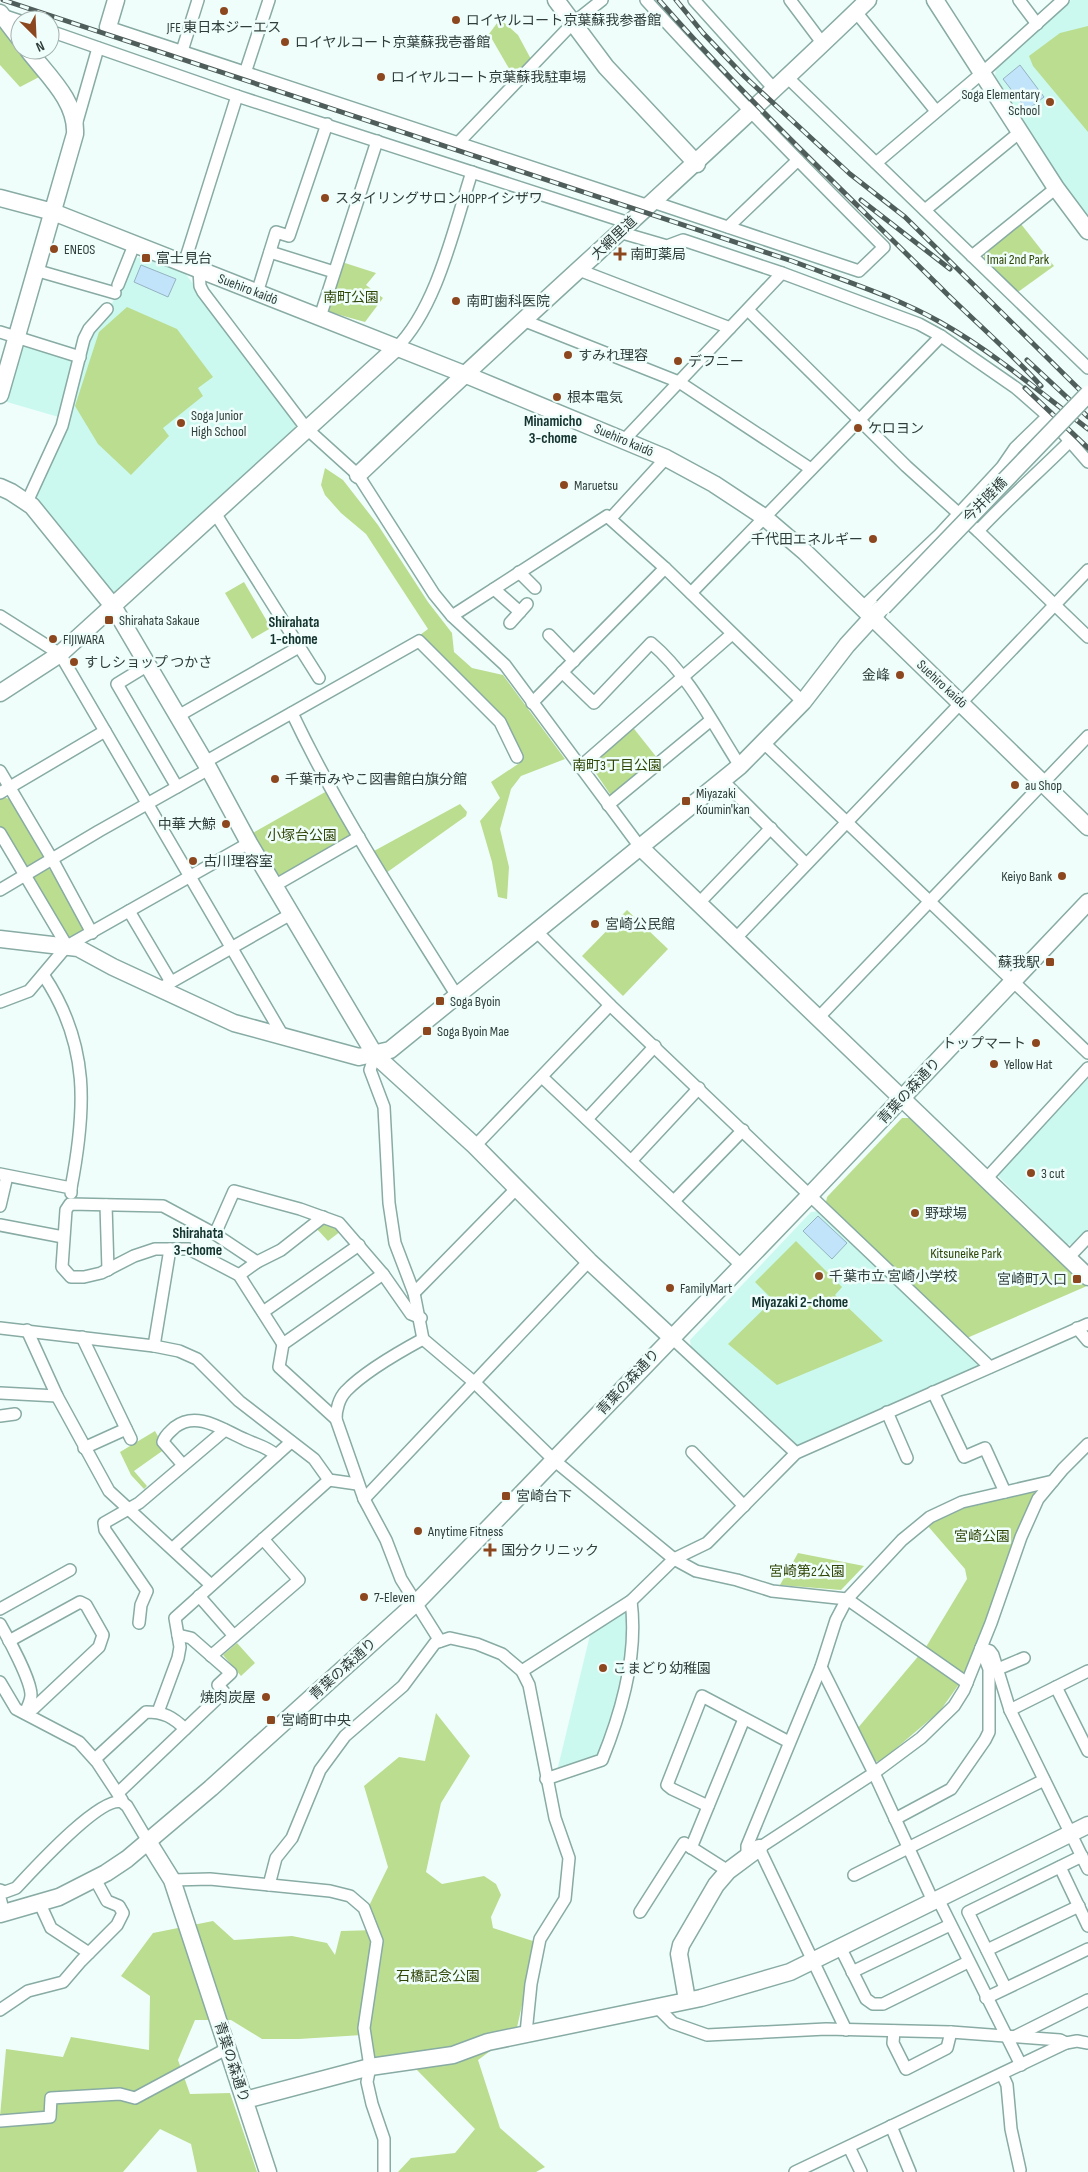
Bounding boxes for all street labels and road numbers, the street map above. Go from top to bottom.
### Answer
street label: 大網里道 [588,213,640,263]
street label: Suehiro kaidō [216,270,281,308]
street label: Suehiro kaidō [592,420,656,460]
street label: 今井陸橋 [959,474,1011,526]
street label: Suehiro kaidō [913,656,971,712]
street label: 青葉の森通り [874,1054,944,1128]
street label: 青葉の森通り [593,1345,663,1419]
street label: 青葉の森通り [306,1635,380,1703]
street label: 青葉の森通り [211,2019,253,2105]

